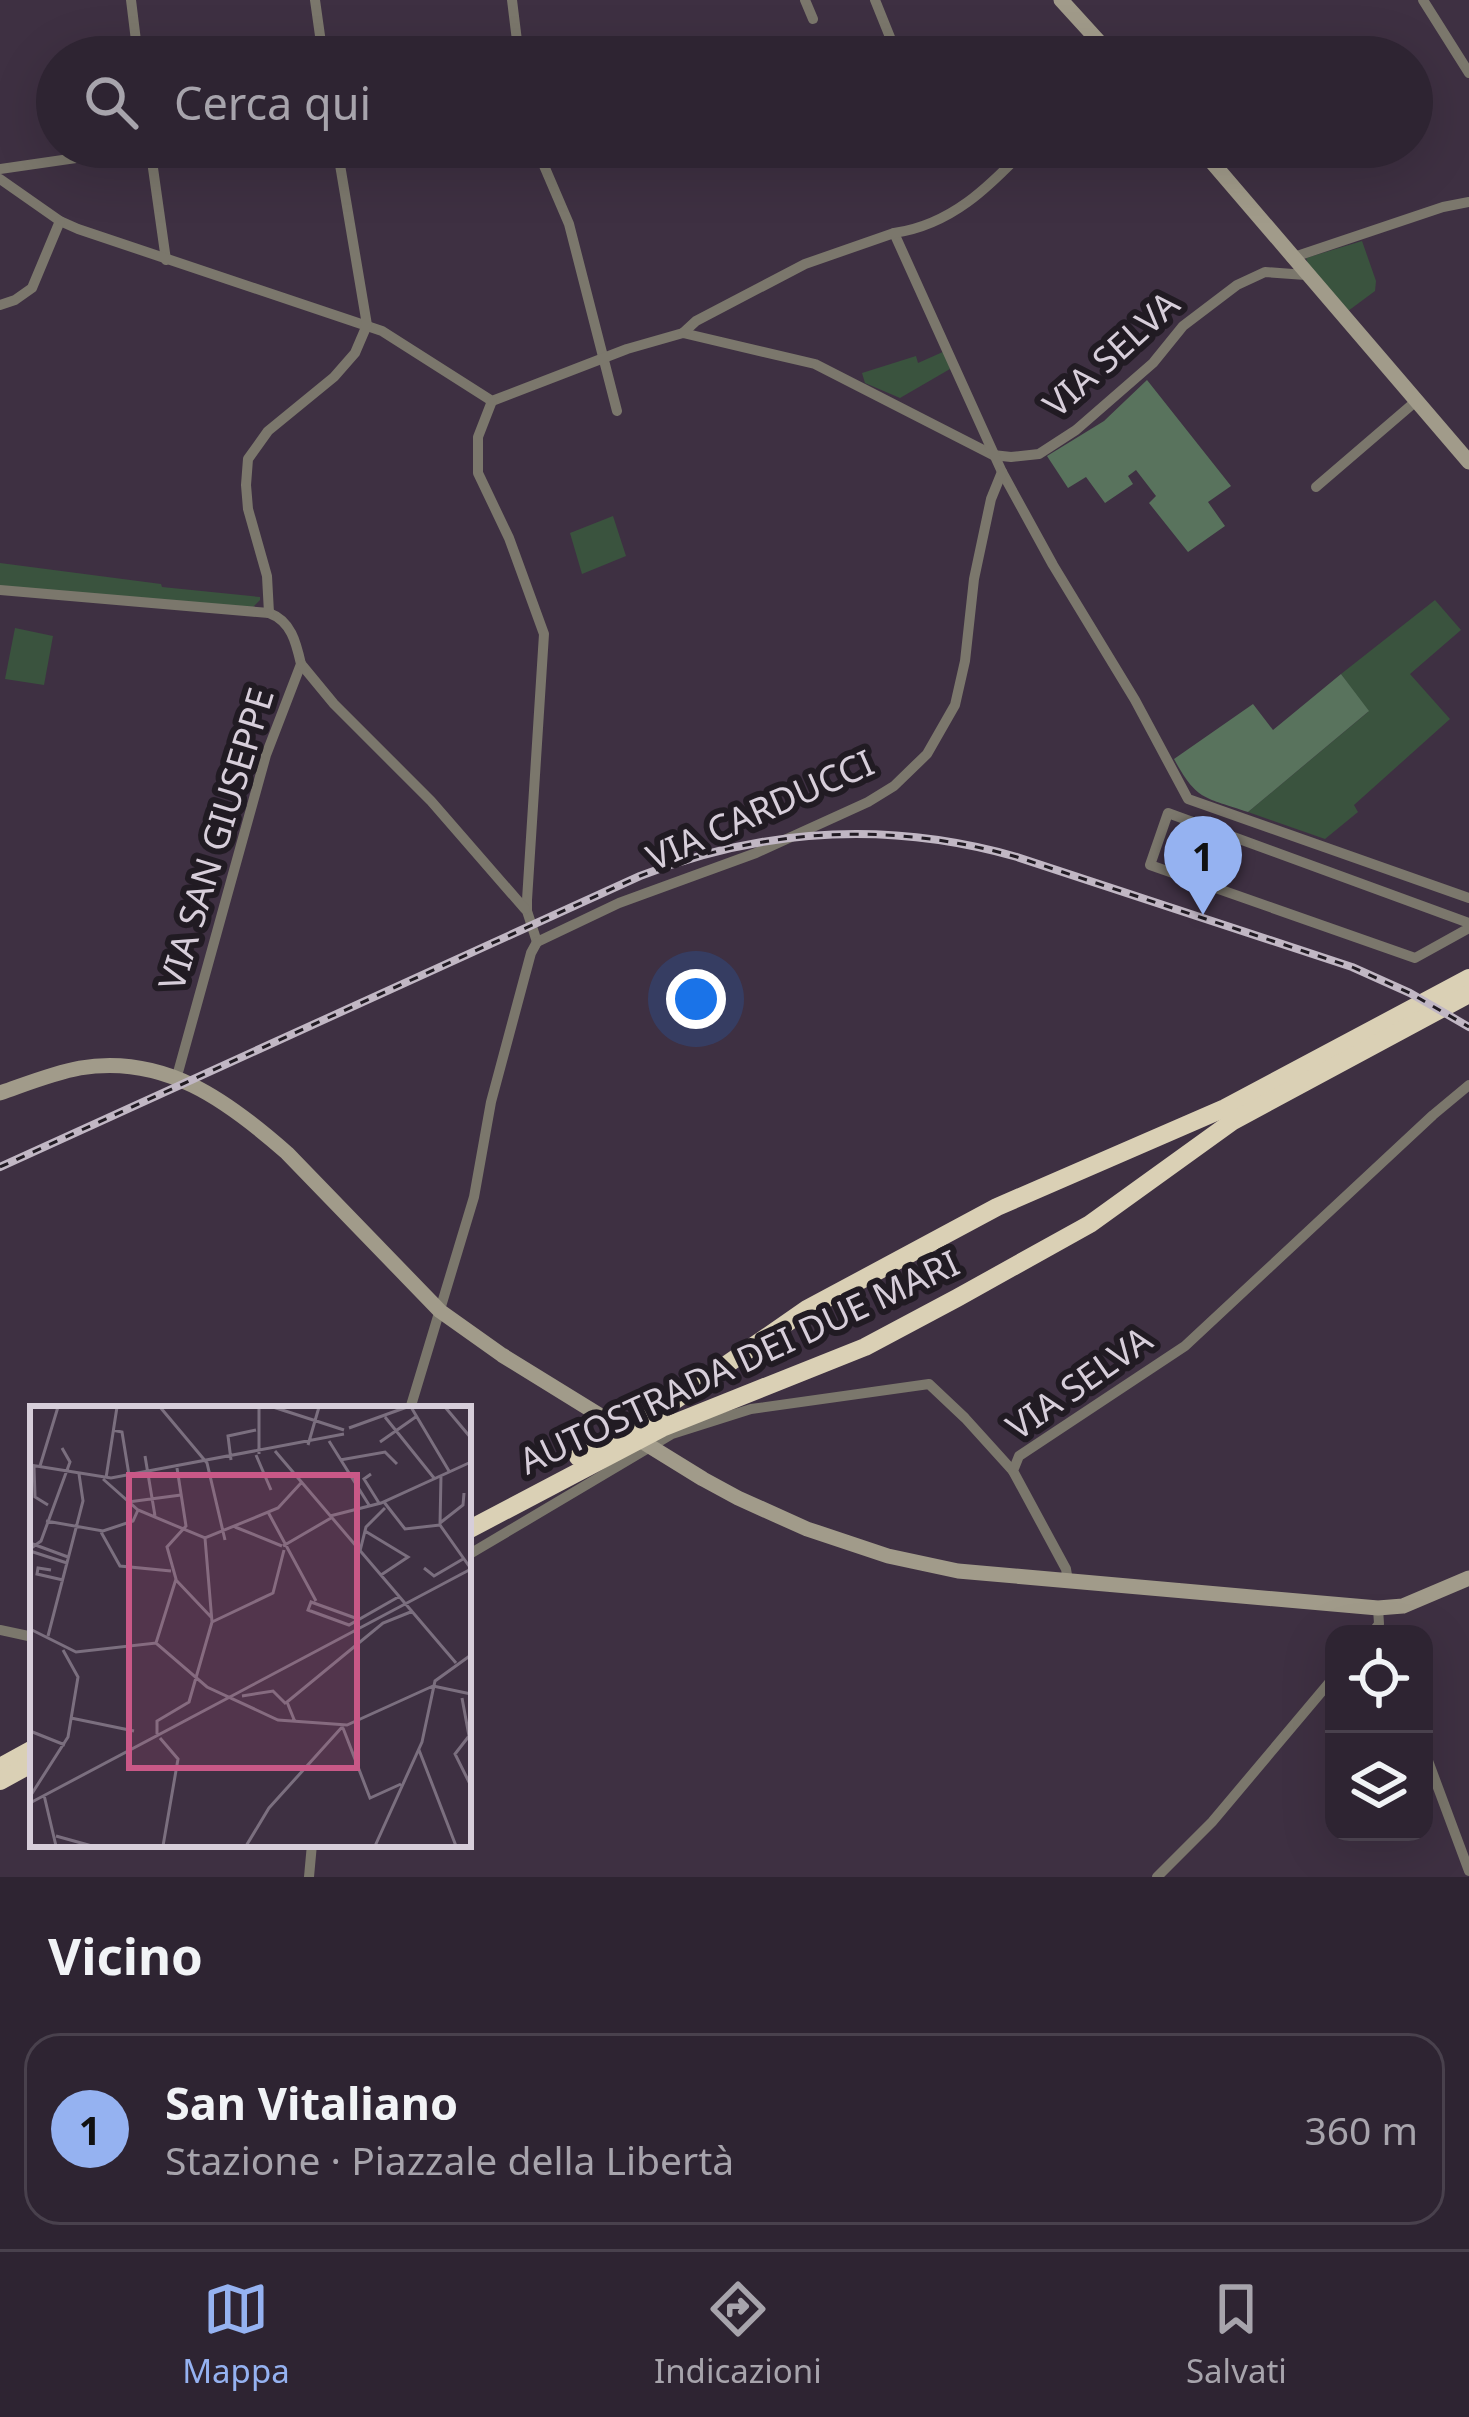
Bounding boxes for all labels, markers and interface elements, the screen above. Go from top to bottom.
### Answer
search box [36,36,1433,168]
icon: search [78,69,144,135]
text: Cerca qui [174,72,371,133]
street label: VIA SELVA [1032,279,1189,428]
street label: VIA SAN GIUSEPPE [146,682,285,996]
street label: VIA CARDUCCI [638,738,881,882]
pin: 1 [1164,816,1242,915]
your location [666,969,726,1029]
street label: AUTOSTRADA DEI DUE MARI [511,1238,967,1485]
street label: VIA SELVA [996,1315,1161,1451]
inset map [30,1406,471,1847]
map controls [1325,1625,1433,1841]
button: locate [1325,1625,1433,1733]
button: layers [1325,1733,1433,1841]
text: Vicino [48,1920,203,1990]
text: San Vitaliano [165,2072,458,2133]
text: 1 [79,2103,101,2156]
text: 360 m [1304,2103,1418,2156]
text: Stazione · Piazzale della Libertà [165,2133,734,2186]
tab: Mappa [182,2276,290,2393]
tab: Indicazioni [654,2276,822,2393]
tab: Salvati [1186,2276,1287,2393]

